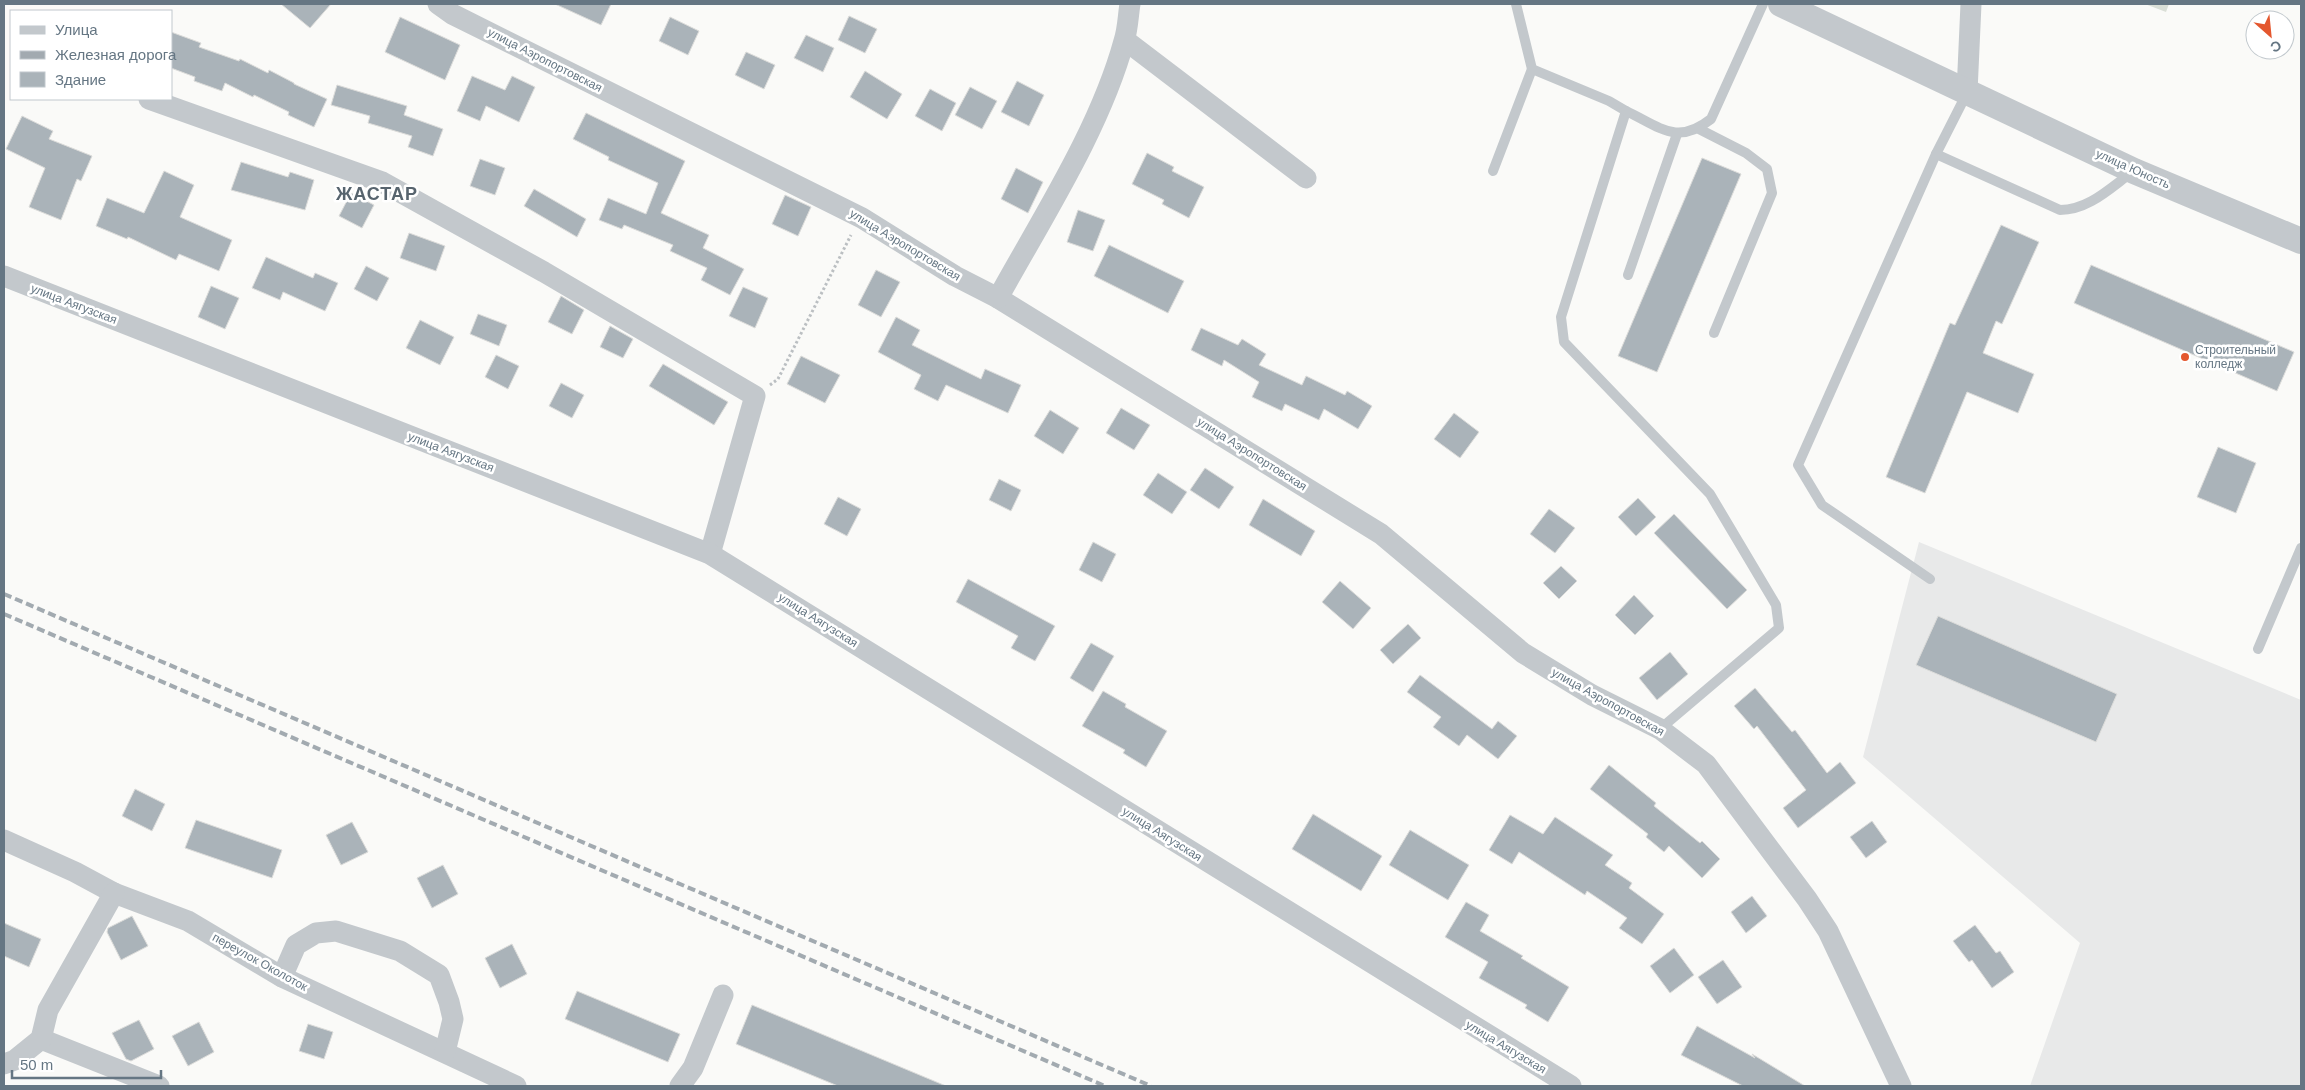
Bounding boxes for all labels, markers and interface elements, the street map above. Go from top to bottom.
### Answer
legend [10,10,172,100]
north arrow [2245,10,2295,60]
text: Улица [55,21,98,38]
street label: улица Аэропортовская [485,25,605,95]
text: С [2268,37,2284,56]
text: Железная дорога [55,46,177,63]
text: Здание [55,71,106,88]
street label: улица Юность [2094,146,2172,192]
district label: ЖАСТАР [335,184,418,204]
street label: улица Аэропортовская [847,206,963,284]
street label: улица Аягузская [29,281,119,327]
place label: Строительный колледж [2195,343,2276,371]
marker: Строительный колледж [2179,351,2191,363]
street label: улица Аэропортовская [1195,415,1309,493]
street label: улица Аягузская [406,429,496,475]
street label: улица Аягузская [776,590,860,650]
street label: улица Аэропортовская [1549,665,1667,739]
street label: улица Аягузская [1120,804,1204,864]
street label: переулок Околоток [210,930,311,994]
street label: улица Аягузская [1463,1017,1549,1077]
scale bar [12,1048,161,1080]
text: 50 m [20,1056,53,1073]

